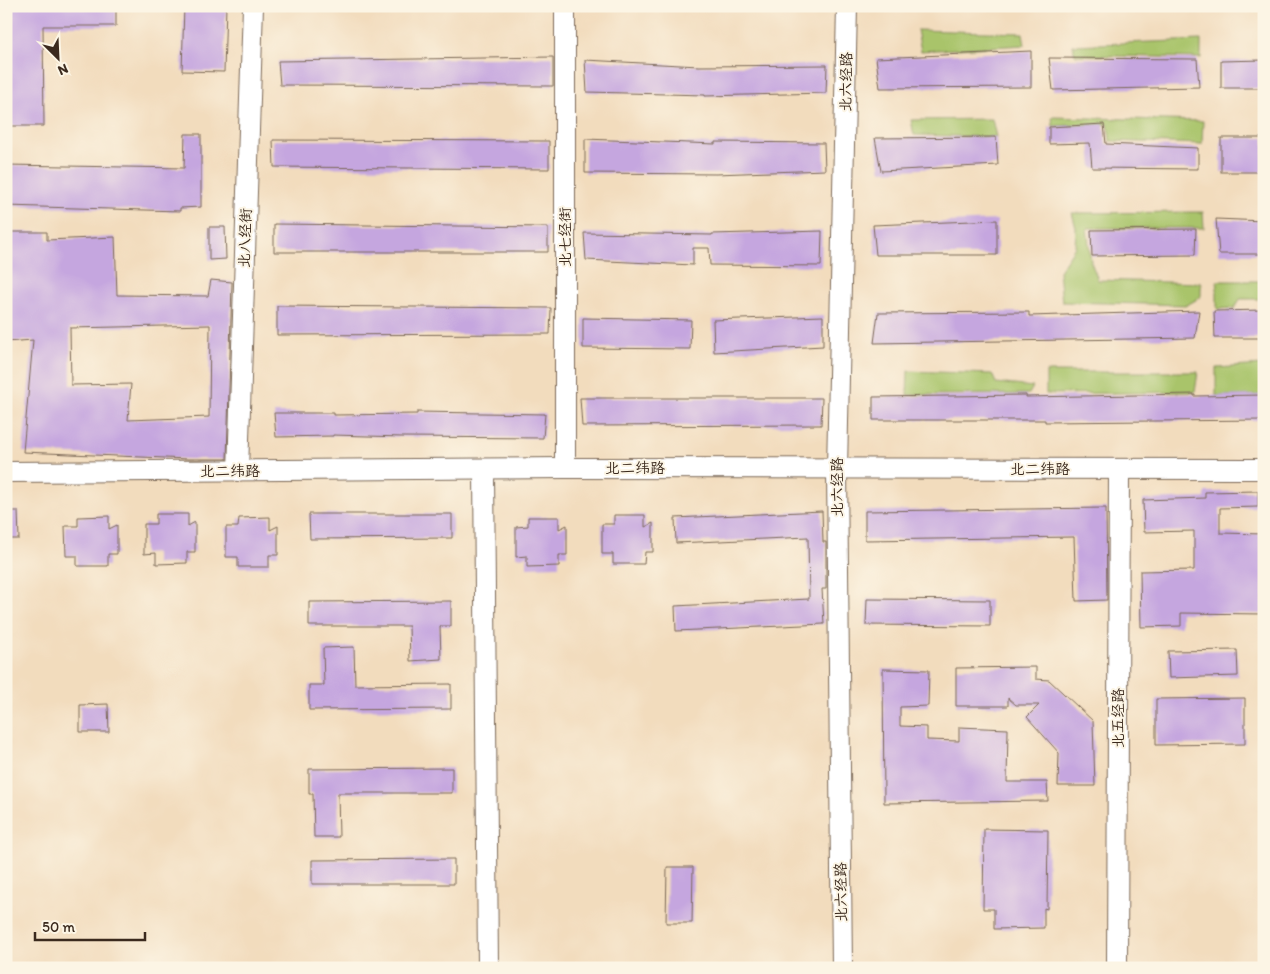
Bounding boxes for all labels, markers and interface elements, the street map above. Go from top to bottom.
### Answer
north arrow [32,32,82,82]
street label: 北六经路 [836,52,856,112]
text: N [55,60,71,79]
street label: 北七经街 [556,207,574,267]
street label: 北八经街 [235,208,255,268]
street label: 北六经路 [828,457,846,517]
street label: 北二纬路 [605,459,665,477]
street label: 北二纬路 [1010,460,1070,478]
street label: 北二纬路 [200,462,260,480]
street label: 北五经路 [1109,688,1127,748]
street label: 北六经路 [831,862,851,922]
scale bar [35,909,145,941]
text: 50 m [42,918,75,936]

